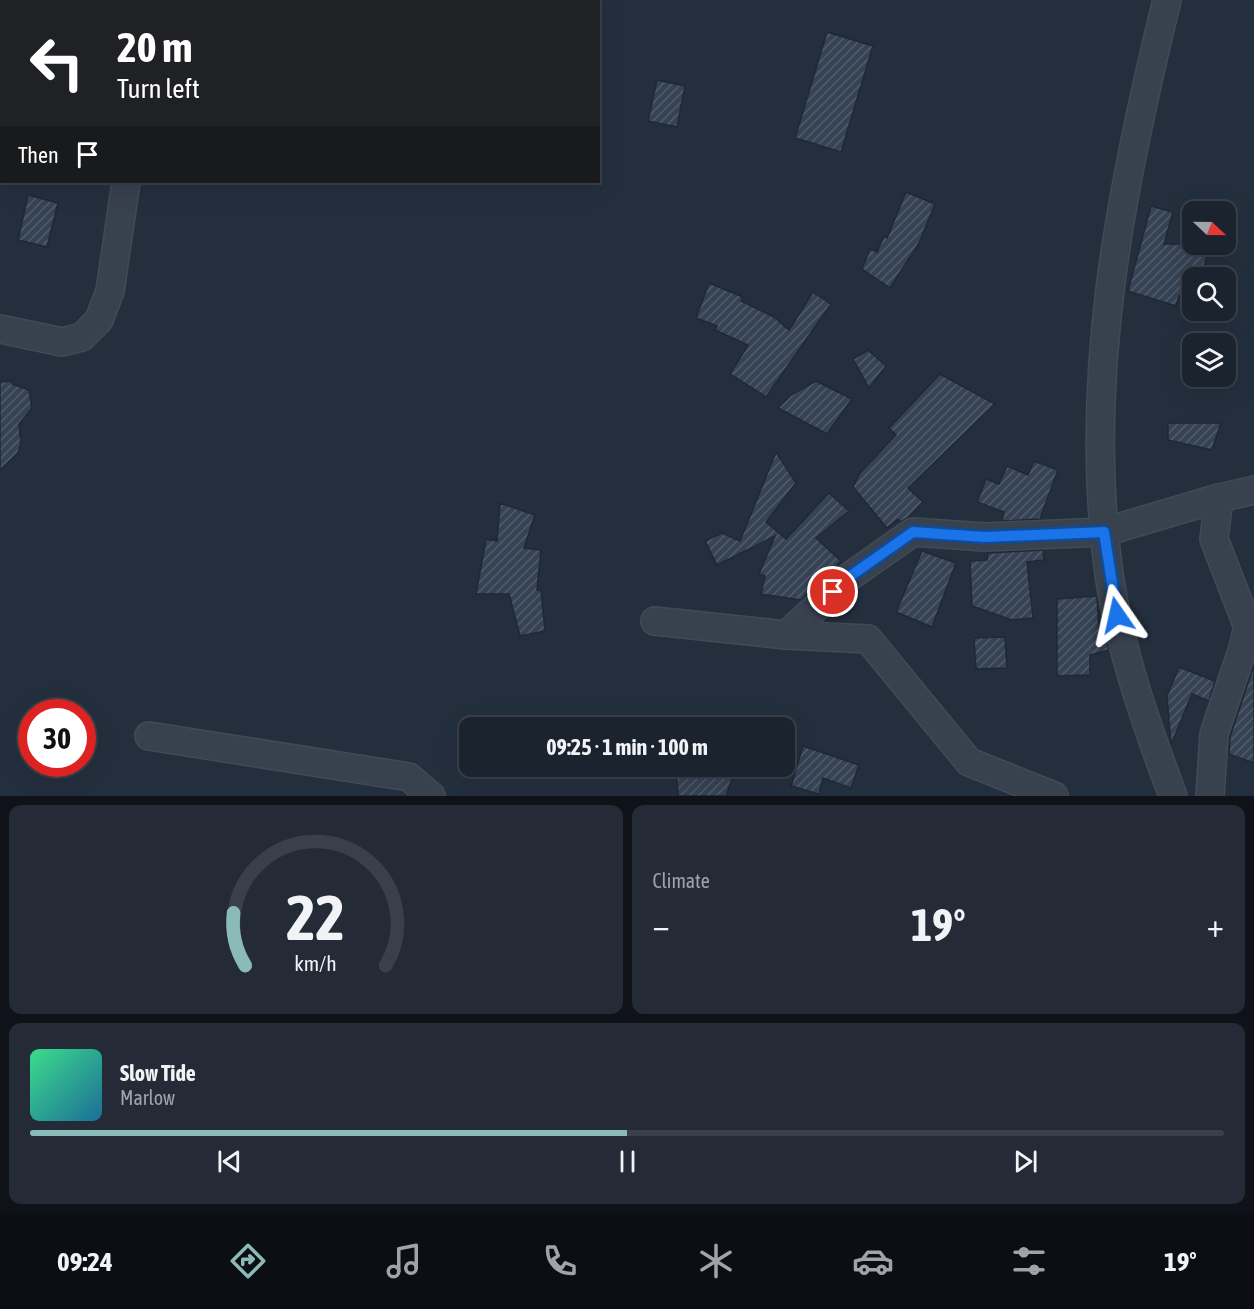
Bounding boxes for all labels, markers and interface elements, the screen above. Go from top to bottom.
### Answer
text: 20 m [117,23,192,71]
icon: left [18,24,96,102]
text: Turn left [117,73,200,104]
icon: arrive [71,138,104,171]
text: Then [18,142,59,168]
north arrow [1182,201,1236,255]
map controls [1182,201,1236,387]
button: search [1182,267,1236,321]
button: layers [1182,333,1236,387]
pin [807,566,858,617]
icon: arrive [816,575,849,608]
position arrow [1085,583,1149,647]
speed limit sign: 30 [18,699,96,777]
text: 09:25 · 1 min · 100 m [546,734,708,760]
text: Climate [653,869,710,892]
text: 22 [286,882,345,953]
text: 19° [911,899,966,951]
text: − [653,906,670,944]
text: + [1207,906,1224,944]
text: km/h [294,952,337,977]
text: Slow Tide [120,1060,196,1086]
text: Marlow [120,1086,175,1109]
icon: previous [213,1145,246,1178]
icon: pause [611,1145,644,1178]
icon: next [1009,1145,1042,1178]
icon: directions [227,1240,269,1282]
icon: music [383,1240,425,1282]
icon: phone [539,1240,581,1282]
icon: climate [695,1240,737,1282]
icon: car [852,1240,894,1282]
icon: filters [1008,1240,1050,1282]
text: 09:24 [57,1246,113,1277]
text: 19° [1164,1246,1197,1277]

